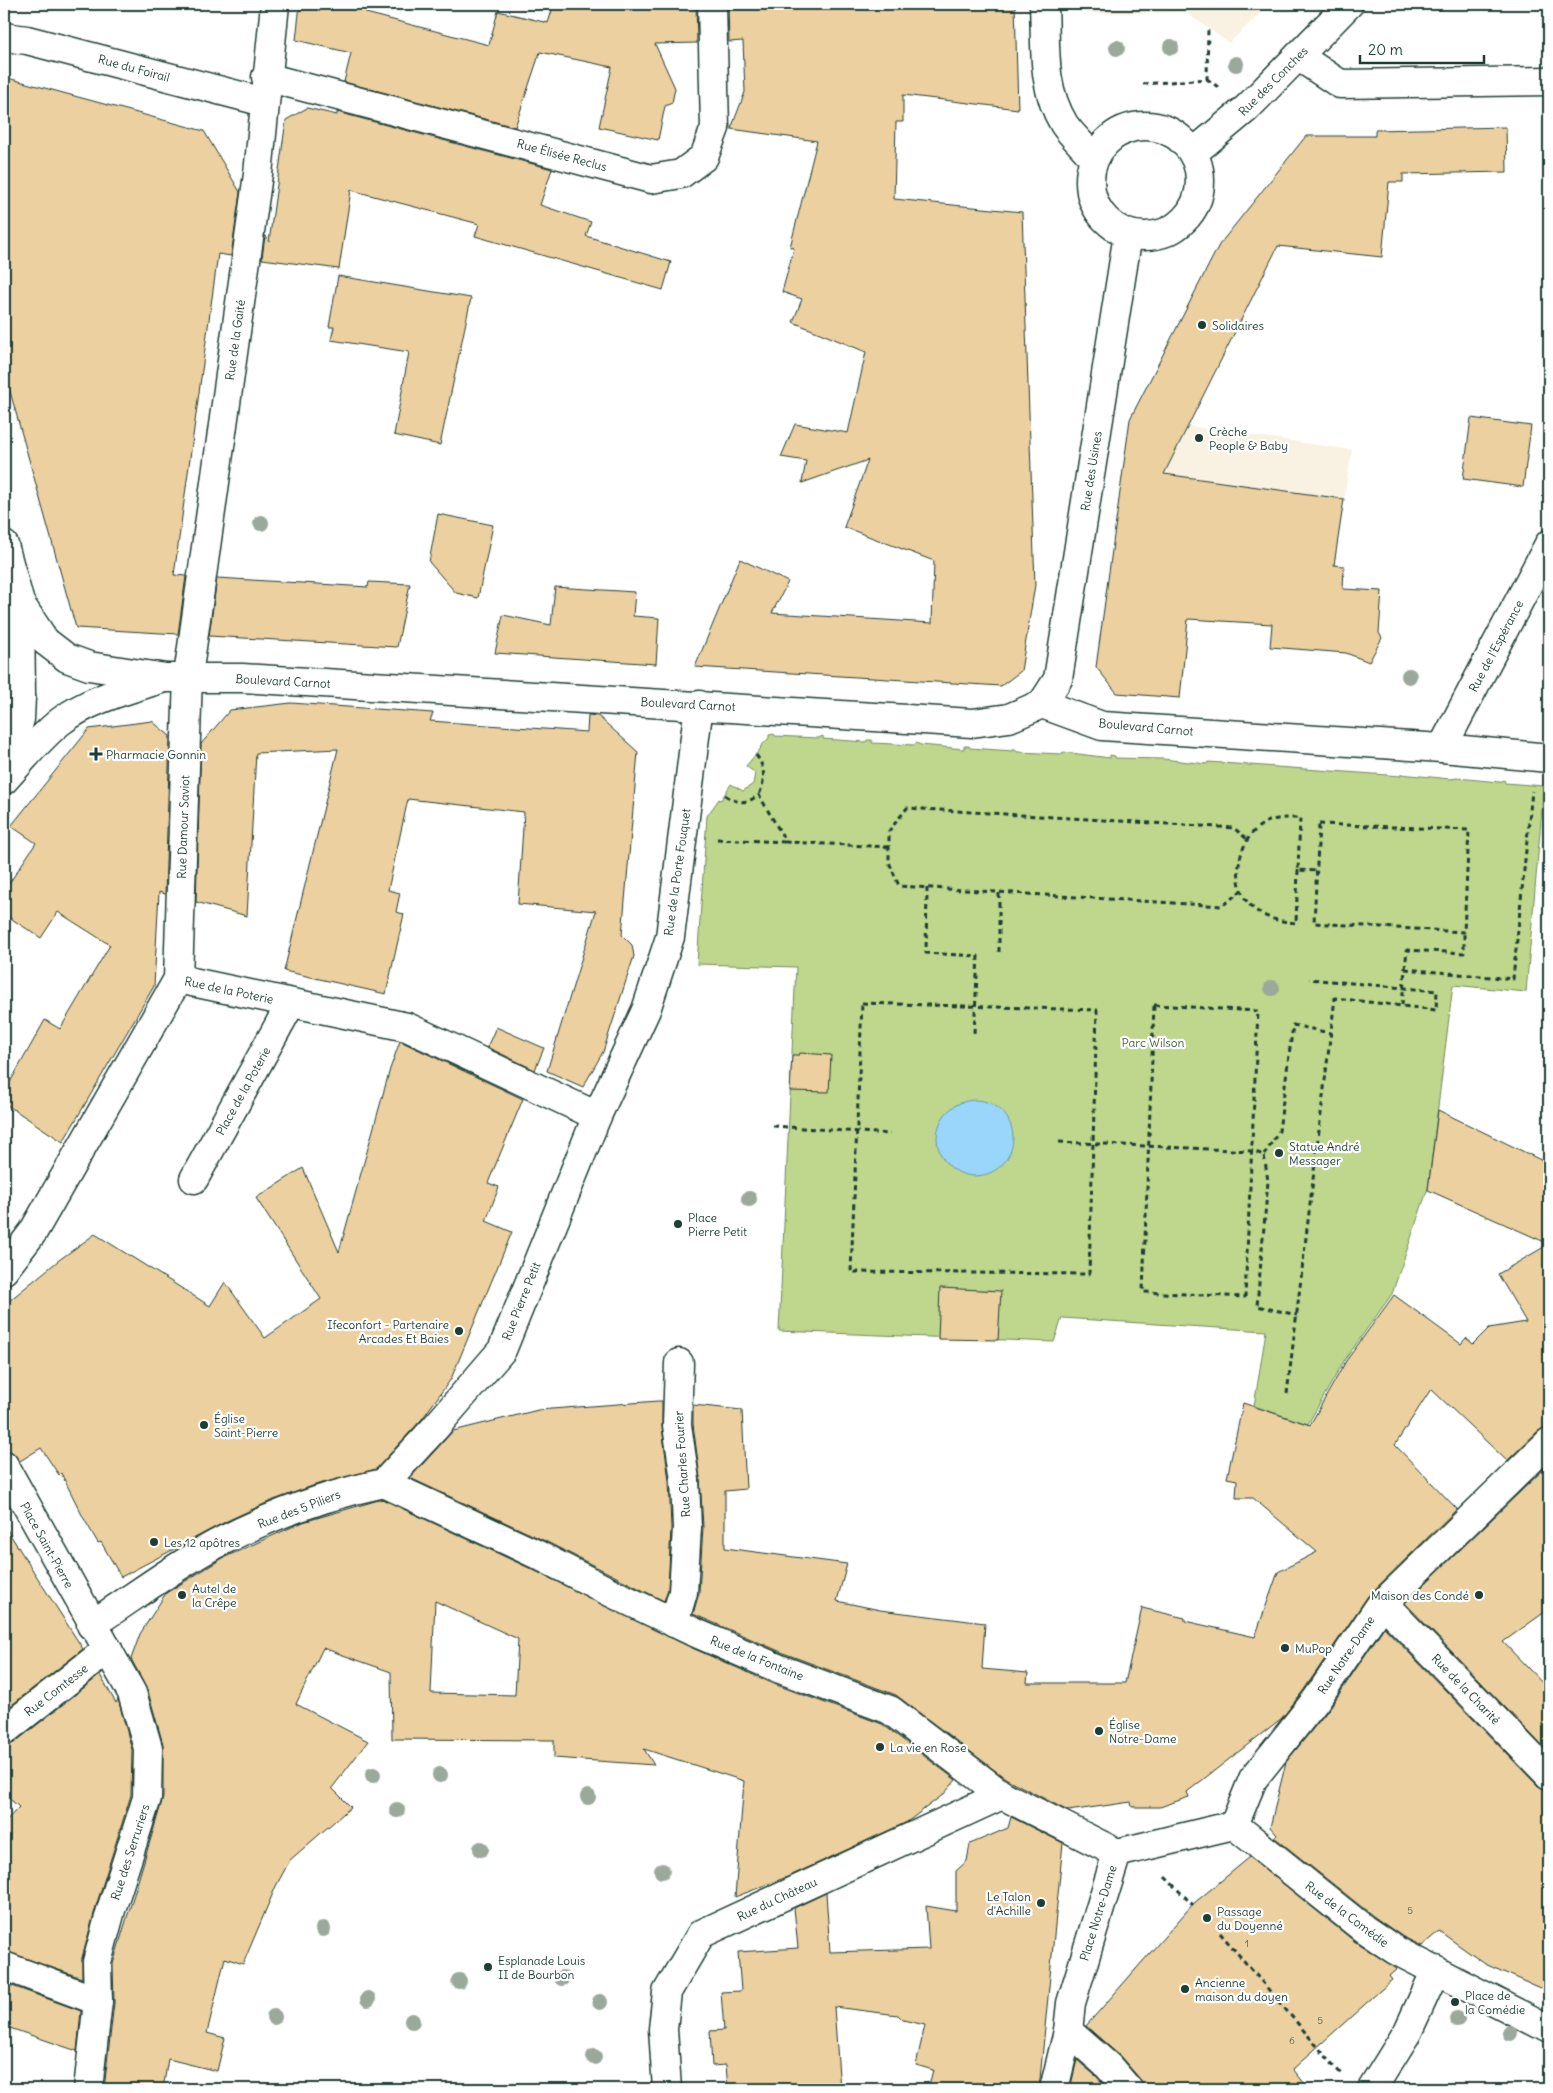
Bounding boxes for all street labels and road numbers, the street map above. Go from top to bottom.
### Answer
street label: Rue des Conches [1235,43,1311,119]
street label: Rue du Foirail [97,51,171,85]
street label: Rue Élisée Reclus [515,136,609,174]
street label: Rue de la Gaité [222,299,248,381]
street label: Rue des Usines [1077,430,1105,512]
street label: Rue de l'Espérance [1465,598,1527,694]
street label: Boulevard Carnot [235,671,331,691]
street label: Boulevard Carnot [640,694,736,714]
street label: Boulevard Carnot [1098,715,1194,739]
street label: Rue Damour Saviot [174,775,192,879]
street label: Rue de la Porte Fouquet [661,807,693,937]
street label: Rue de la Poterie [183,973,275,1007]
street label: Place de la Poterie [213,1044,273,1138]
street label: Rue Pierre Petit [499,1260,543,1342]
street label: Rue Charles Fourier [671,1410,693,1518]
street label: Rue des 5 Piliers [255,1486,343,1532]
street label: Place Saint-Pierre [17,1499,77,1591]
street label: Rue Notre-Dame [1314,1613,1378,1697]
street label: Rue de la Fontaine [708,1632,806,1684]
street label: Rue de la Charité [1429,1651,1503,1727]
street label: Rue Comtesse [21,1661,91,1719]
street label: Rue des Serruriers [107,1802,153,1902]
street label: Place Notre-Dame [1076,1863,1120,1963]
street label: Rue du Château [735,1874,819,1924]
street label: Rue de la Comédie [1302,1878,1392,1950]

